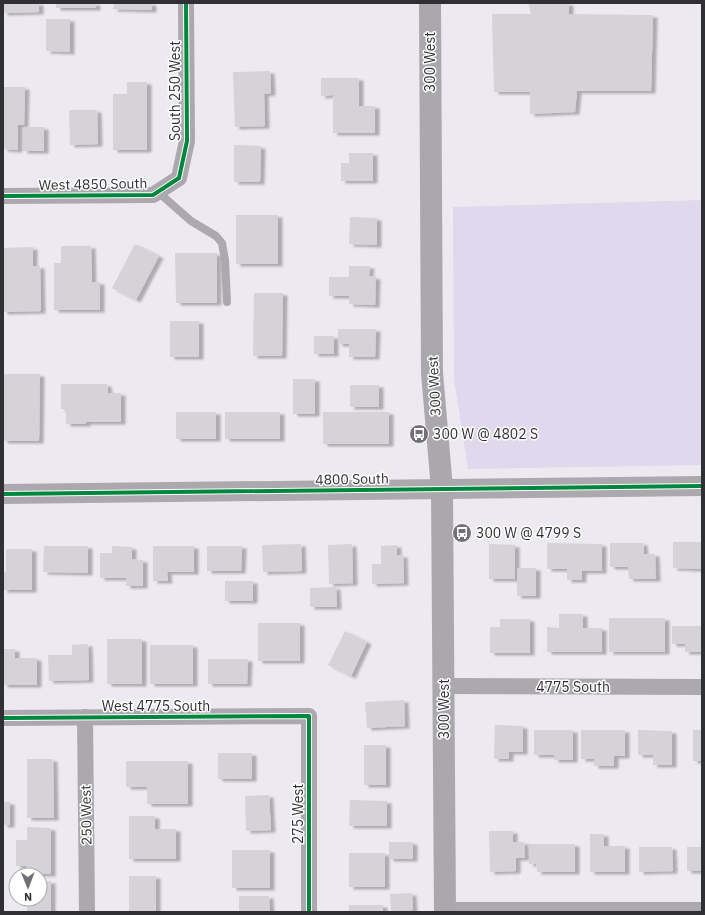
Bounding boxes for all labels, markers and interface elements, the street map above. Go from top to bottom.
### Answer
street label: 300 West [421,32,439,92]
street label: South 250 West [166,41,184,141]
street label: West 4850 South [39,174,147,194]
street label: 300 West [423,355,445,416]
bus stop icon: 300 W @ 4802 S [408,423,430,445]
place label: 300 W @ 4802 S [433,425,538,443]
street label: 4800 South [315,469,389,489]
bus stop icon: 300 W @ 4799 S [451,522,473,544]
place label: 300 W @ 4799 S [476,524,581,542]
street label: 4775 South [536,678,610,696]
street label: 300 West [435,679,453,739]
street label: West 4775 South [102,697,210,715]
street label: 275 West [289,784,307,844]
street label: 250 West [76,785,96,845]
north arrow [8,867,48,907]
text: N [24,890,32,904]

